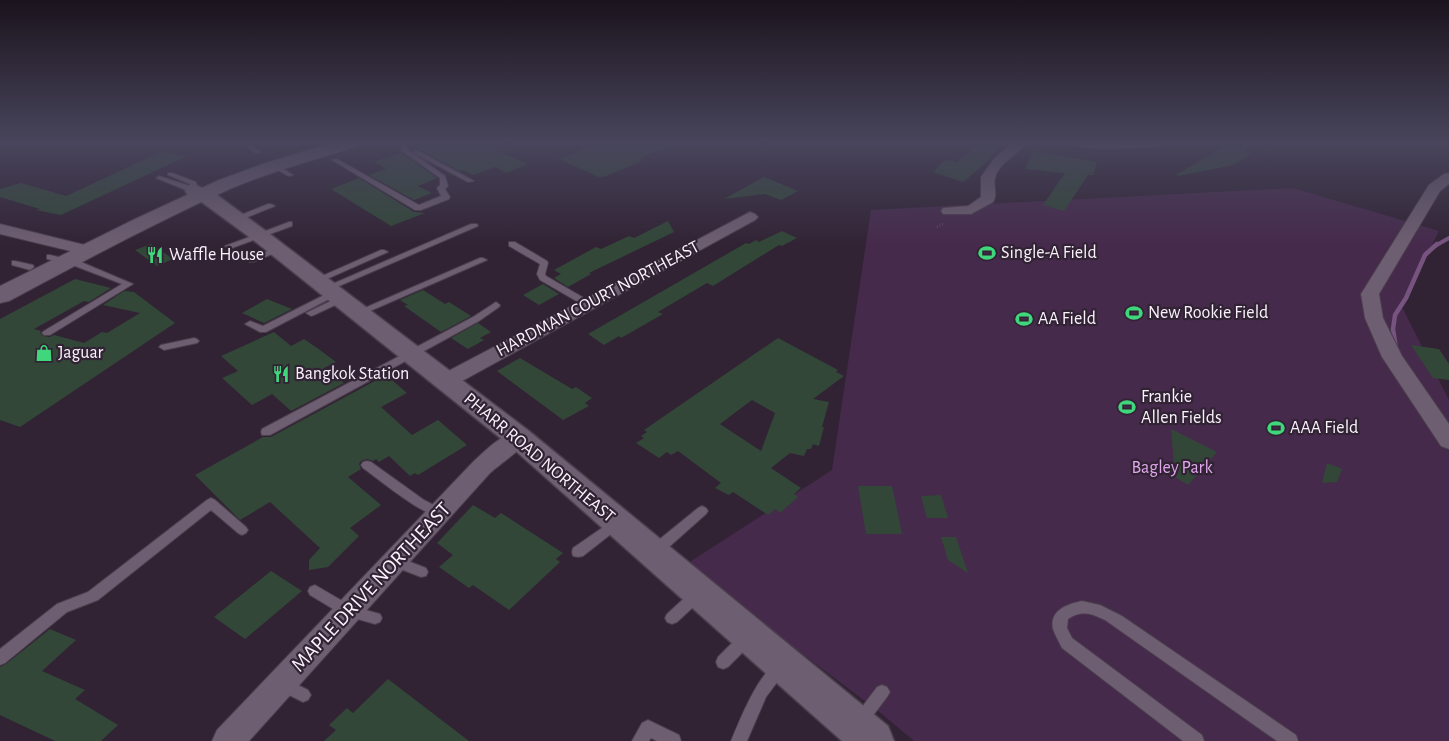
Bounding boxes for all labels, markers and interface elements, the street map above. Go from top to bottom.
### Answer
street label: HARDMAN COURT NORTHEAST [493,238,703,360]
sports icon: Single-A Field [977,243,997,263]
place label: Single-A Field [1001,244,1097,262]
restaurant icon: Waffle House [145,245,165,265]
place label: Waffle House [169,246,264,264]
sports icon: New Rookie Field [1124,303,1144,323]
place label: New Rookie Field [1148,304,1268,322]
sports icon: AA Field [1014,309,1034,329]
place label: AA Field [1038,310,1096,328]
shop icon: Jaguar [34,343,54,363]
place label: Jaguar [58,344,104,362]
restaurant icon: Bangkok Station [271,364,291,384]
place label: Bangkok Station [295,365,409,383]
place label: Frankie Allen Fields [1141,388,1222,427]
street label: PHARR ROAD NORTHEAST [460,390,618,526]
sports icon: Frankie Allen Fields [1117,397,1137,417]
sports icon: AAA Field [1266,418,1286,438]
place label: AAA Field [1290,419,1358,437]
park label: Bagley Park [1131,459,1213,477]
street label: MAPLE DRIVE NORTHEAST [287,498,455,676]

